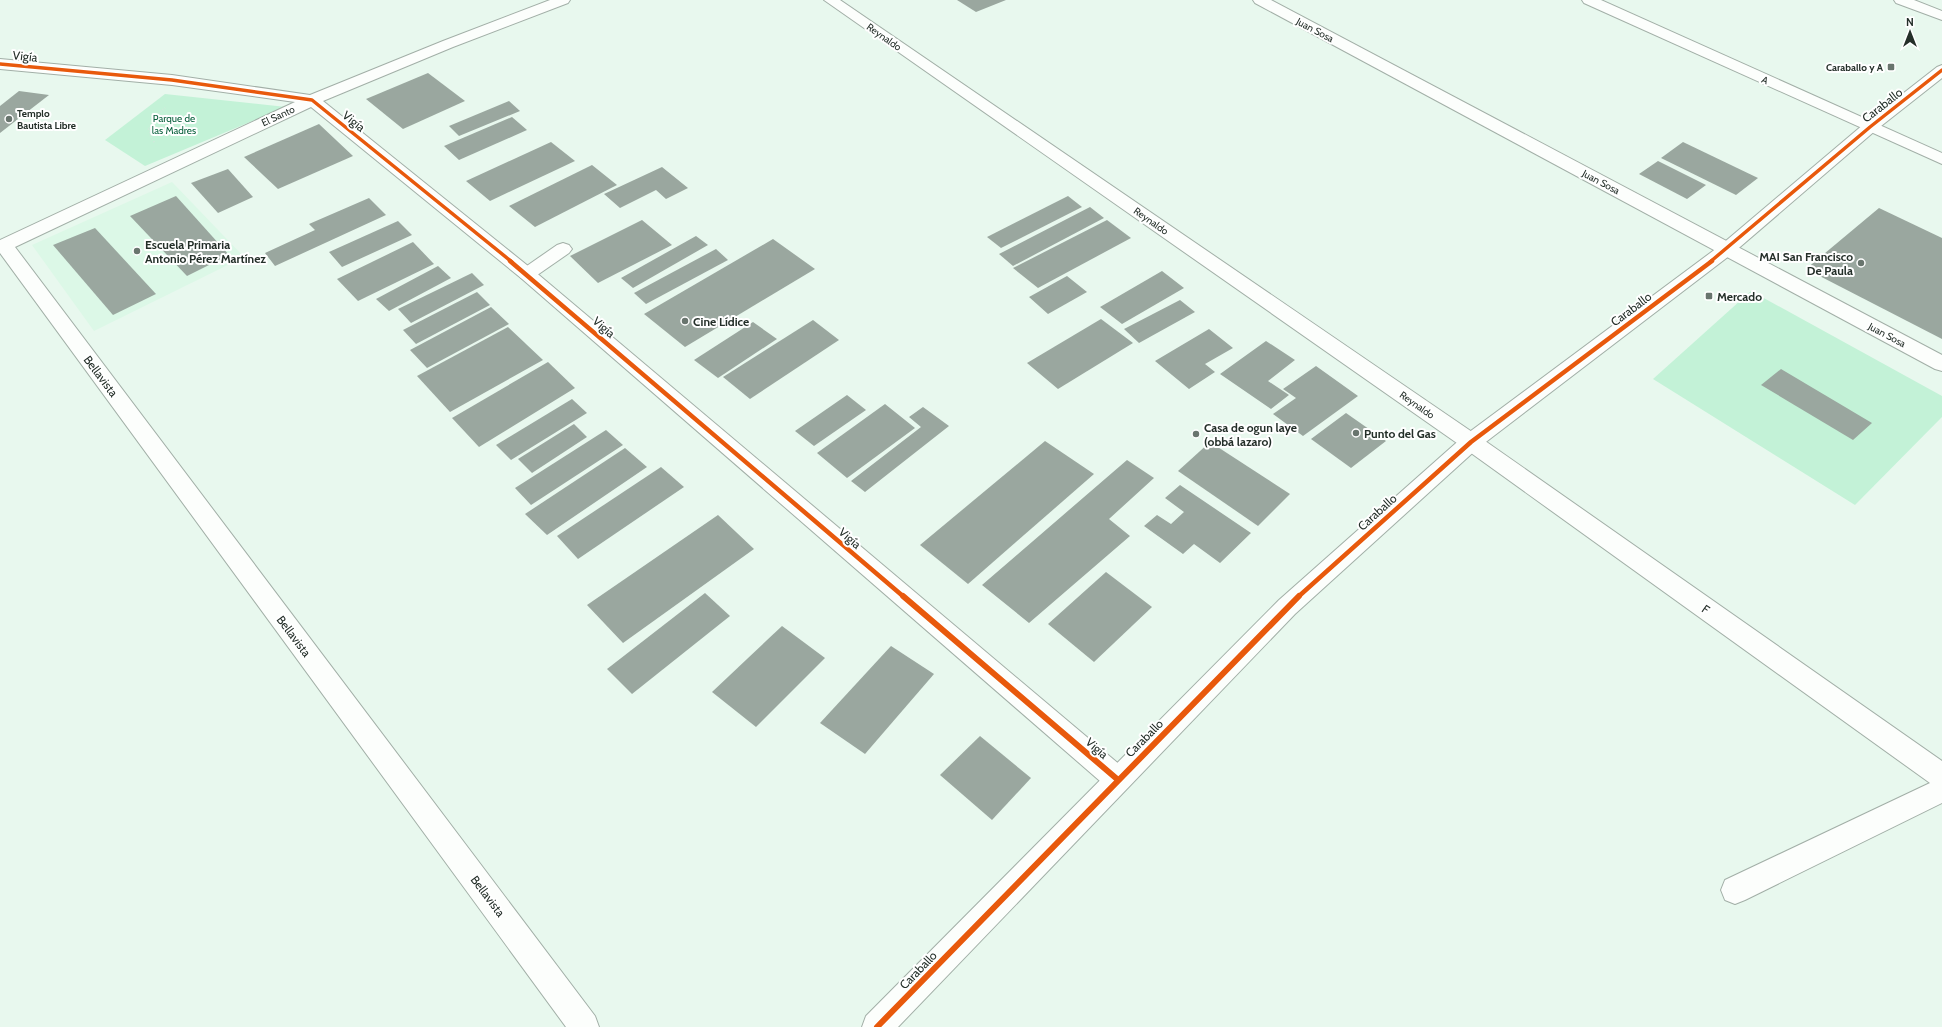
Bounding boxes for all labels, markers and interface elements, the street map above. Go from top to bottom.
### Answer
north arrow [1890,12,1930,52]
street label: Juan Sosa [1293,14,1336,45]
text: N [1906,15,1914,29]
street label: Reynaldo [864,20,904,54]
street label: Vigía [12,47,38,65]
place label: Caraballo y A [1826,61,1884,74]
marker: Caraballo y A [1886,62,1896,72]
street label: A [1760,73,1771,88]
street label: Caraballo [1859,84,1906,125]
street label: El Santo [259,102,297,129]
place label: Templo Bautista Libre [17,107,76,132]
street label: Vigía [340,107,369,135]
park label: Parque de las Madres [152,112,196,137]
marker: Templo Bautista Libre [4,114,14,124]
street label: Juan Sosa [1579,166,1622,197]
street label: Reynaldo [1131,204,1171,238]
place label: Escuela Primaria Antonio Pérez Martínez [145,237,266,266]
marker: Escuela Primaria Antonio Pérez Martínez [132,246,142,256]
place label: MAI San Francisco De Paula [1759,249,1853,278]
marker: MAI San Francisco De Paula [1856,258,1866,268]
street label: Caraballo [1608,289,1655,329]
place label: Mercado [1717,289,1762,304]
marker: Mercado [1704,291,1714,301]
street label: Vigía [590,313,618,341]
place label: Cine Lídice [693,314,749,329]
marker: Cine Lídice [680,316,690,326]
street label: Juan Sosa [1865,319,1908,350]
street label: Bellavista [81,352,121,400]
street label: Reynaldo [1397,388,1437,422]
place label: Casa de ogun laye (obbá lazaro) [1204,420,1297,449]
place label: Punto del Gas [1364,426,1436,441]
marker: Punto del Gas [1351,428,1361,438]
marker: Casa de ogun laye (obbá lazaro) [1191,429,1201,439]
street label: Caraballo [1354,490,1400,533]
street label: Vigía [836,524,864,552]
street label: F [1699,601,1713,617]
street label: Bellavista [274,612,314,660]
street label: Caraballo [1122,716,1166,760]
street label: Vigía [1083,734,1111,762]
street label: Bellavista [468,872,508,920]
street label: Caraballo [896,948,940,992]

